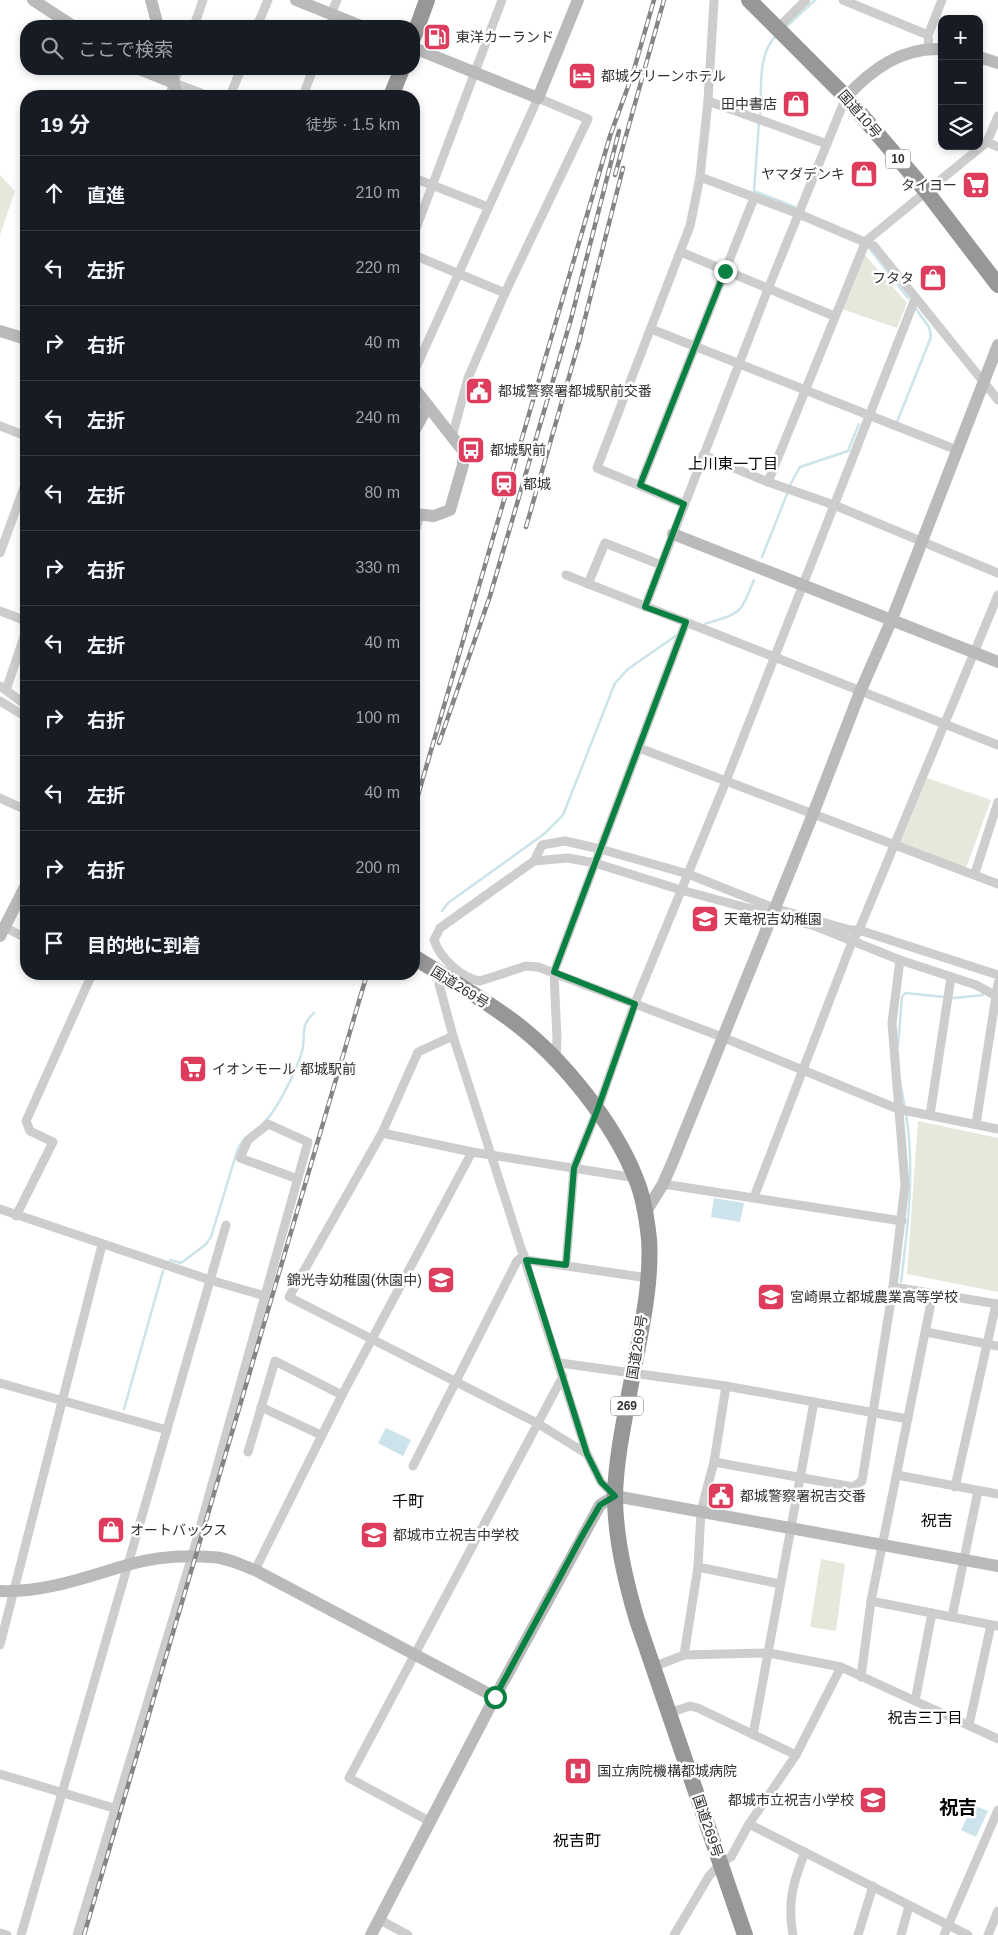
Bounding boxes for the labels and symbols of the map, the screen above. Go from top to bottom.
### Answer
fuel station icon: 東洋カーランド [422,22,452,52]
place label: 東洋カーランド [456,29,554,45]
hotel icon: 都城グリーンホテル [567,61,597,91]
place label: 都城グリーンホテル [601,68,726,84]
street label: 国道10号 [835,87,885,141]
shop icon: 田中書店 [781,89,811,119]
place label: 田中書店 [721,96,777,112]
road number: 10 [886,150,910,168]
shop icon: ヤマダデンキ [849,159,879,189]
place label: ヤマダデンキ [761,166,845,182]
supermarket icon: タイヨー [961,170,991,200]
place label: タイヨー [901,177,957,193]
route end [714,260,737,283]
shop icon: フタタ [918,263,948,293]
place label: フタタ [872,270,914,286]
public building icon: 都城警察署都城駅前交番 [464,376,494,406]
place label: 都城警察署都城駅前交番 [498,383,652,399]
bus stop icon: 都城駅前 [456,435,486,465]
place label: 都城駅前 [490,442,546,458]
district label: 上川東一丁目 [688,455,778,472]
station icon: 都城 [489,469,519,499]
place label: 都城 [523,476,551,492]
school or university icon: 天竜祝吉幼稚園 [690,904,720,934]
place label: 天竜祝吉幼稚園 [724,911,822,927]
street label: 国道269号 [428,963,492,1011]
supermarket icon: イオンモール 都城駅前 [178,1054,208,1084]
place label: イオンモール 都城駅前 [212,1061,356,1077]
school or university icon: 錦光寺幼稚園(休園中) [426,1265,456,1295]
place label: 錦光寺幼稚園(休園中) [287,1272,422,1288]
school or university icon: 宮崎県立都城農業高等学校 [756,1282,786,1312]
place label: 宮崎県立都城農業高等学校 [790,1289,958,1305]
street label: 国道269号 [624,1313,650,1381]
road number: 269 [611,1396,643,1415]
public building icon: 都城警察署祝吉交番 [706,1481,736,1511]
place label: 都城警察署祝吉交番 [740,1488,866,1504]
district label: 千町 [392,1493,424,1510]
district label: 祝吉 [921,1512,953,1529]
shop icon: オートバックス [96,1515,126,1545]
school or university icon: 都城市立祝吉中学校 [359,1520,389,1550]
place label: オートバックス [130,1522,228,1538]
place label: 都城市立祝吉中学校 [393,1527,519,1543]
route start [484,1686,507,1709]
district label: 祝吉三丁目 [887,1709,963,1726]
hospital icon: 国立病院機構都城病院 [563,1756,593,1786]
place label: 国立病院機構都城病院 [597,1763,737,1779]
school or university icon: 都城市立祝吉小学校 [858,1785,888,1815]
street label: 国道269号 [690,1792,726,1860]
place label: 都城市立祝吉小学校 [728,1792,854,1808]
district label: 祝吉 [939,1797,977,1818]
district label: 祝吉町 [553,1832,601,1849]

